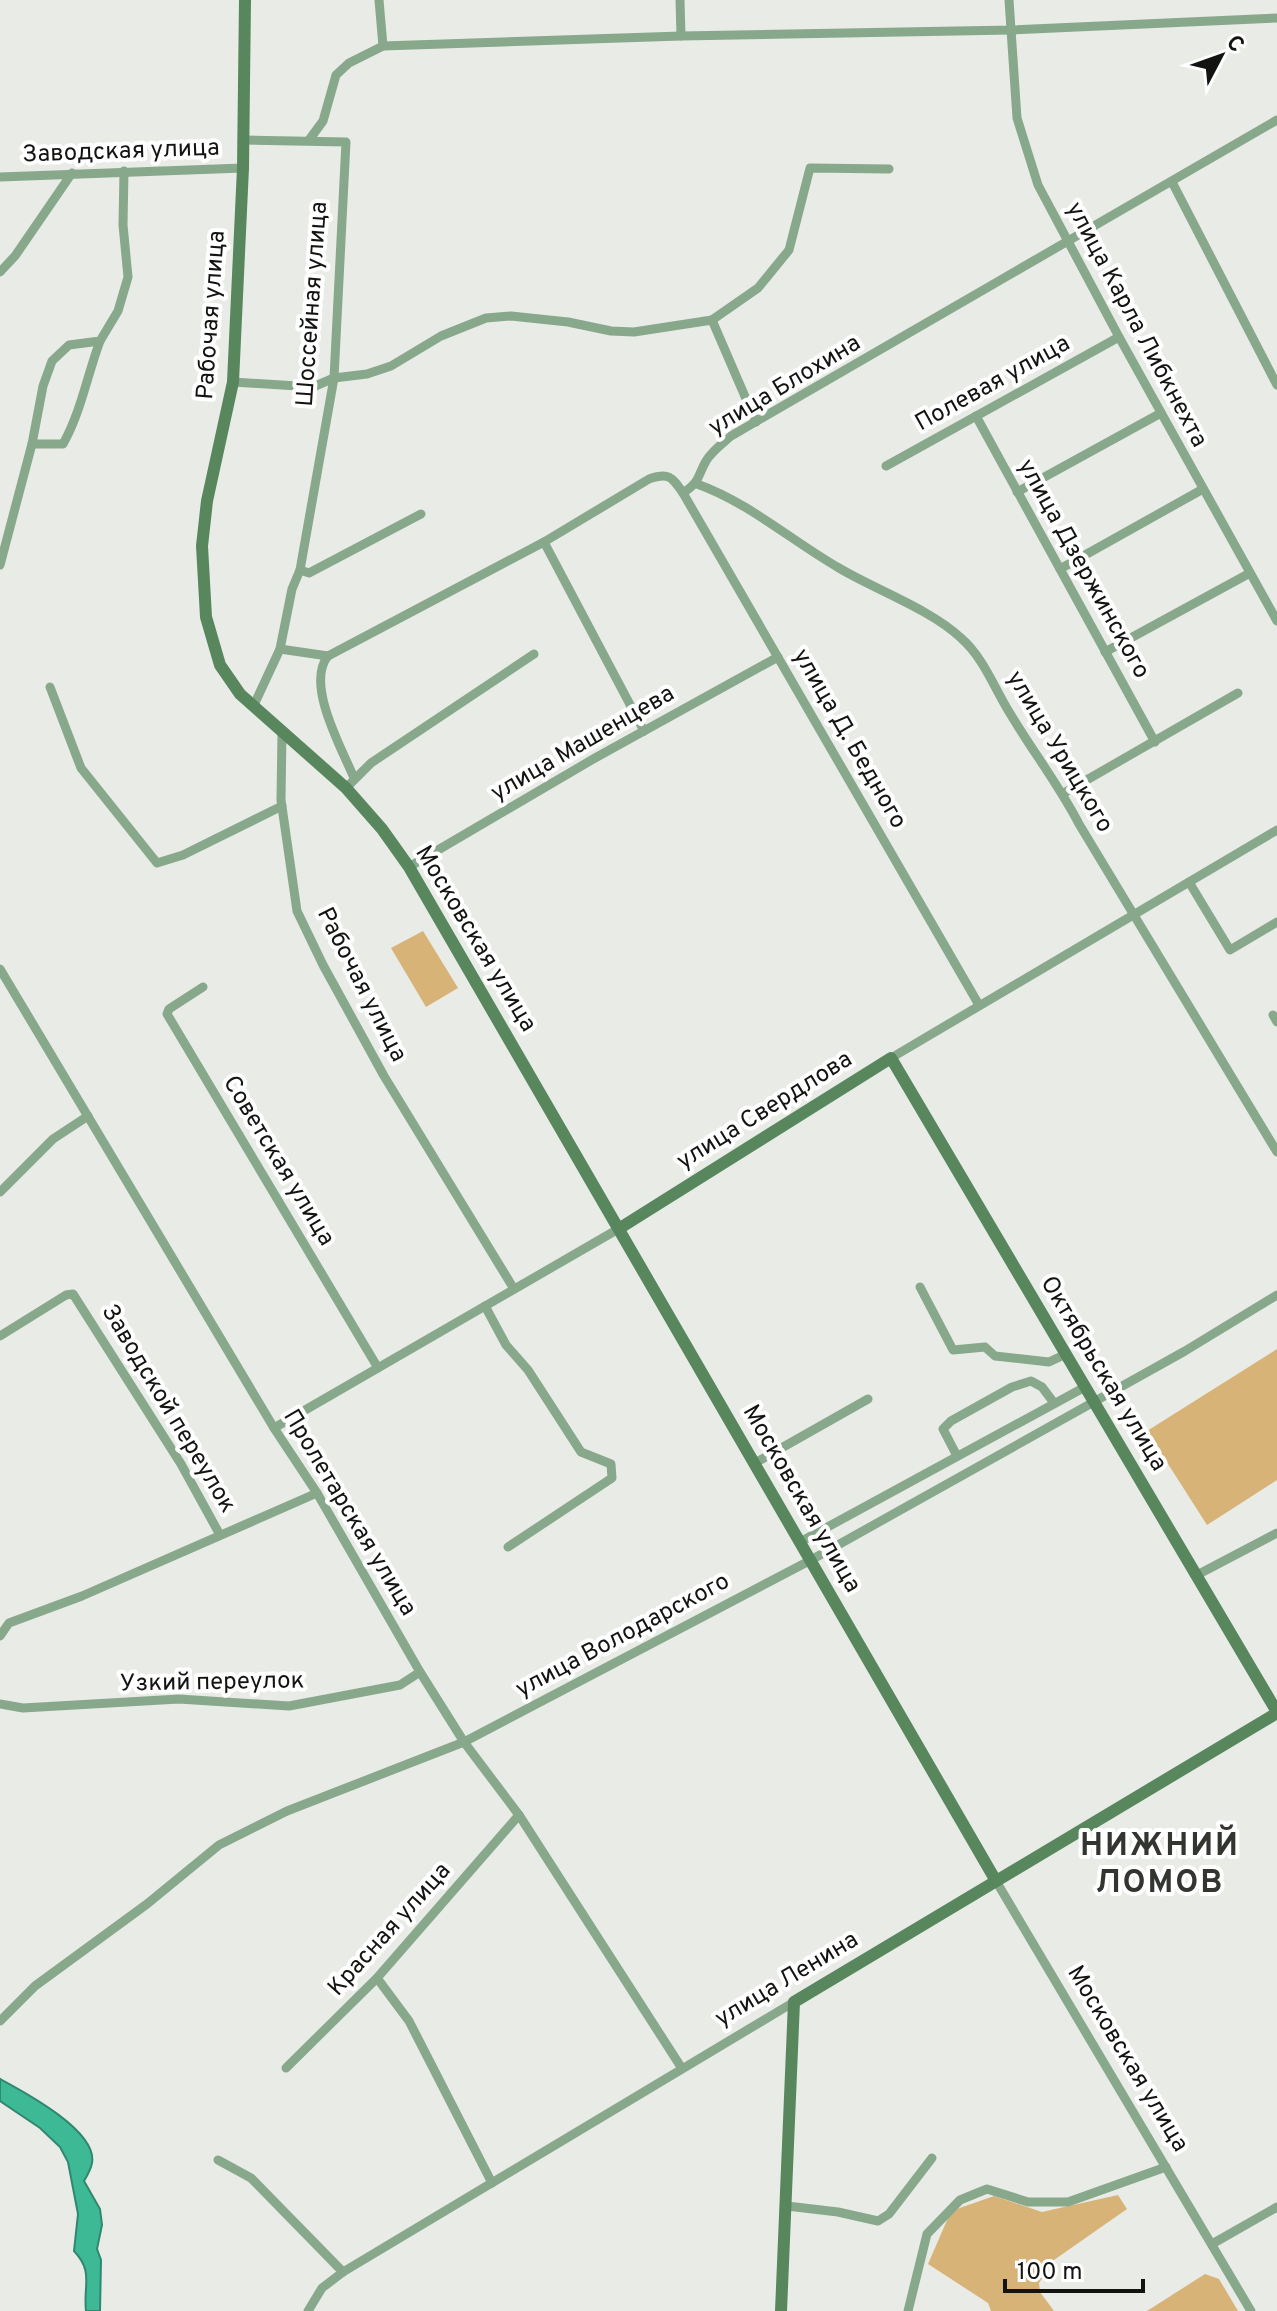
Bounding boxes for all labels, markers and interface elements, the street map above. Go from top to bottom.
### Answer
north arrow [1181,16,1261,96]
text: С [1219,30,1249,59]
street label: Заводская улица [22,134,220,170]
street label: улица Карла Либкнехта [1058,197,1214,453]
street label: Шоссейная улица [291,200,335,408]
street label: Рабочая улица [191,229,233,401]
street label: улица Блохина [703,329,867,443]
street label: Полевая улица [910,329,1076,439]
street label: улица Дзержинского [1010,454,1156,684]
street label: улица Д. Бедного [785,644,913,834]
street label: улица Урицкого [999,666,1119,838]
street label: улица Машенцева [486,679,680,809]
street label: Московская улица [408,840,542,1038]
street label: Рабочая улица [309,903,413,1067]
street label: улица Свердлова [672,1045,858,1177]
street label: Советская улица [215,1070,341,1252]
street label: Октябрьская улица [1033,1271,1173,1477]
street label: Заводской переулок [94,1299,242,1519]
street label: Московская улица [735,1400,867,1598]
street label: Пролетарская улица [275,1404,423,1622]
street label: улица Володарского [511,1567,735,1705]
street label: Узкий переулок [119,1666,305,1700]
district label: НИЖНИЙ ЛОМОВ [1080,1824,1240,1904]
street label: Красная улица [322,1857,458,2003]
street label: улица Ленина [710,1925,864,2035]
street label: Московская улица [1060,1960,1194,2158]
scale bar [1005,2243,1143,2293]
text: 100 m [1017,2258,1083,2288]

